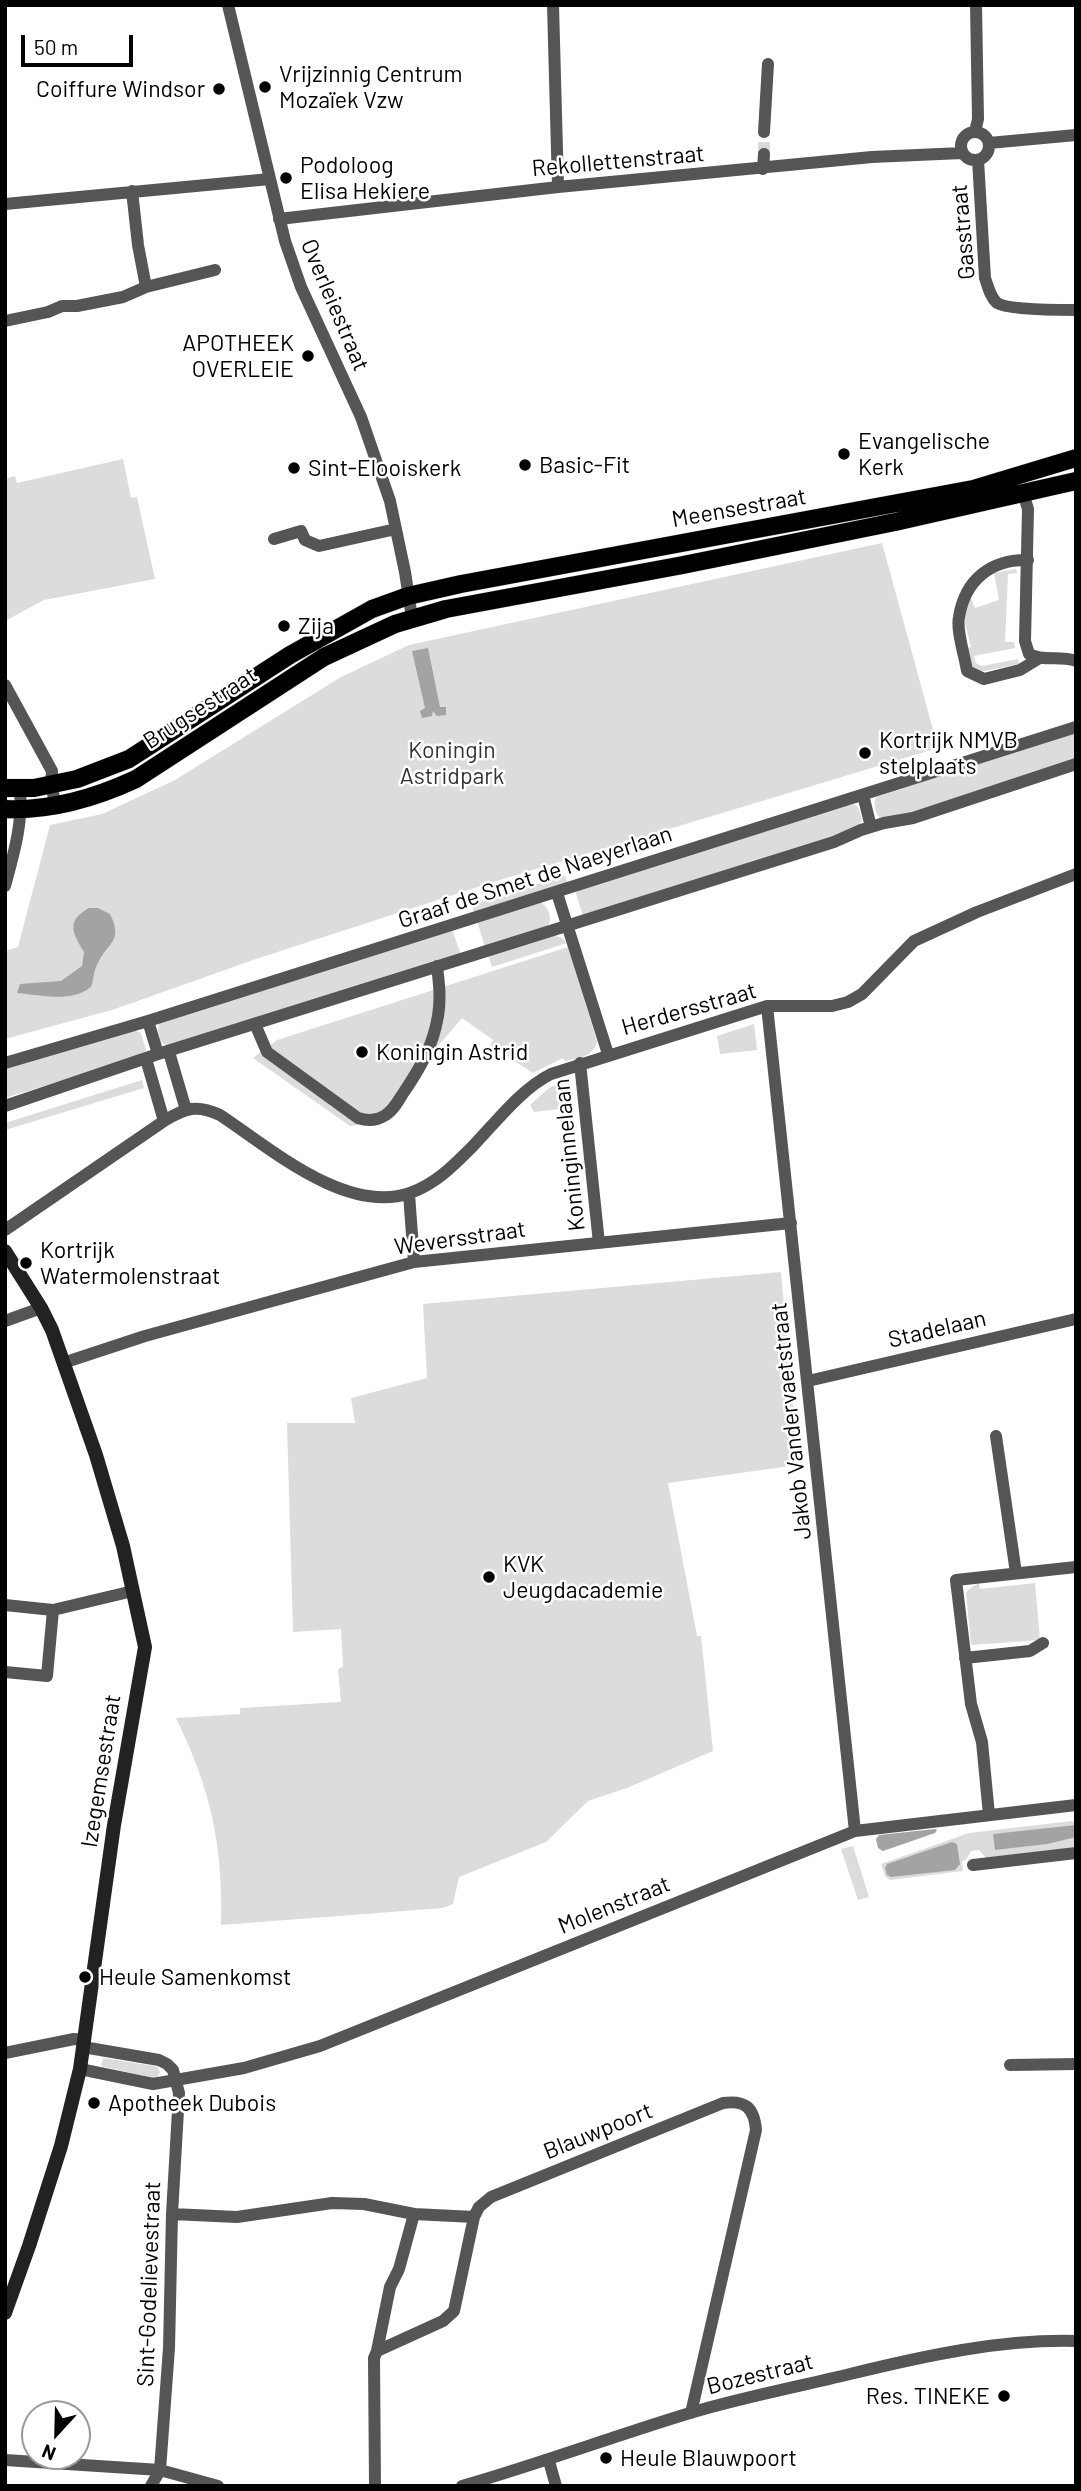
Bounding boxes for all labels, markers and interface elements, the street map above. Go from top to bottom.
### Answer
scale bar [24,21,136,65]
text: 50 m [34,34,78,59]
place label: Vrijzinnig Centrum Mozaïek Vzw [279,60,463,114]
place label: Coiffure Windsor [36,75,205,103]
marker: Vrijzinnig Centrum Mozaïek Vzw [257,79,273,95]
marker: Coiffure Windsor [211,81,227,97]
street label: Rekollettenstraat [531,140,705,182]
place label: Podoloog Elisa Hekiere [300,151,430,205]
marker: Podoloog Elisa Hekiere [278,170,294,186]
street label: Gasstraat [945,183,981,281]
street label: Overleiestraat [295,235,375,375]
place label: APOTHEEK OVERLEIE [182,329,294,383]
marker: APOTHEEK OVERLEIE [300,348,316,364]
place label: Evangelische Kerk [858,427,990,481]
marker: Evangelische Kerk [836,446,852,462]
place label: Basic-Fit [539,451,630,479]
place label: Sint-Elooiskerk [308,454,461,482]
marker: Basic-Fit [517,457,533,473]
marker: Sint-Elooiskerk [286,460,302,476]
street label: Meensestraat [670,483,808,533]
place label: Zija [298,612,334,640]
marker: Zija [276,618,292,634]
street label: Brugsestraat [138,661,262,755]
place label: Kortrijk NMVB stelplaats [879,726,1018,780]
park label: Koningin Astridpark [400,736,504,790]
marker: Kortrijk NMVB stelplaats [857,745,873,761]
street label: Graaf de Smet de Naeyerlaan [395,820,675,934]
street label: Herdersstraat [618,977,760,1041]
place label: Koningin Astrid [376,1038,528,1066]
marker: Koningin Astrid [354,1044,370,1060]
street label: Koninginnelaan [547,1077,591,1233]
street label: Weversstraat [393,1215,527,1261]
place label: Kortrijk Watermolenstraat [40,1236,220,1290]
marker: Kortrijk Watermolenstraat [18,1255,34,1271]
street label: Jakob Vandervaetstraat [765,1301,817,1541]
street label: Stadelaan [885,1304,989,1354]
place label: KVK Jeugdacademie [503,1550,663,1604]
marker: KVK Jeugdacademie [481,1569,497,1585]
street label: Izegemsestraat [75,1692,127,1850]
street label: Molenstraat [554,1870,674,1940]
place label: Heule Samenkomst [99,1963,291,1991]
marker: Heule Samenkomst [77,1969,93,1985]
place label: Apotheek Dubois [108,2089,276,2117]
marker: Apotheek Dubois [86,2095,102,2111]
street label: Blauwpoort [539,2097,657,2165]
street label: Sint-Godelievestraat [132,2181,166,2387]
street label: Bozestraat [704,2347,816,2401]
place label: Res. TINEKE [866,2382,990,2410]
marker: Res. TINEKE [996,2388,1012,2404]
north arrow [21,2400,91,2470]
text: N [39,2440,59,2466]
place label: Heule Blauwpoort [620,2444,797,2472]
marker: Heule Blauwpoort [598,2450,614,2466]

